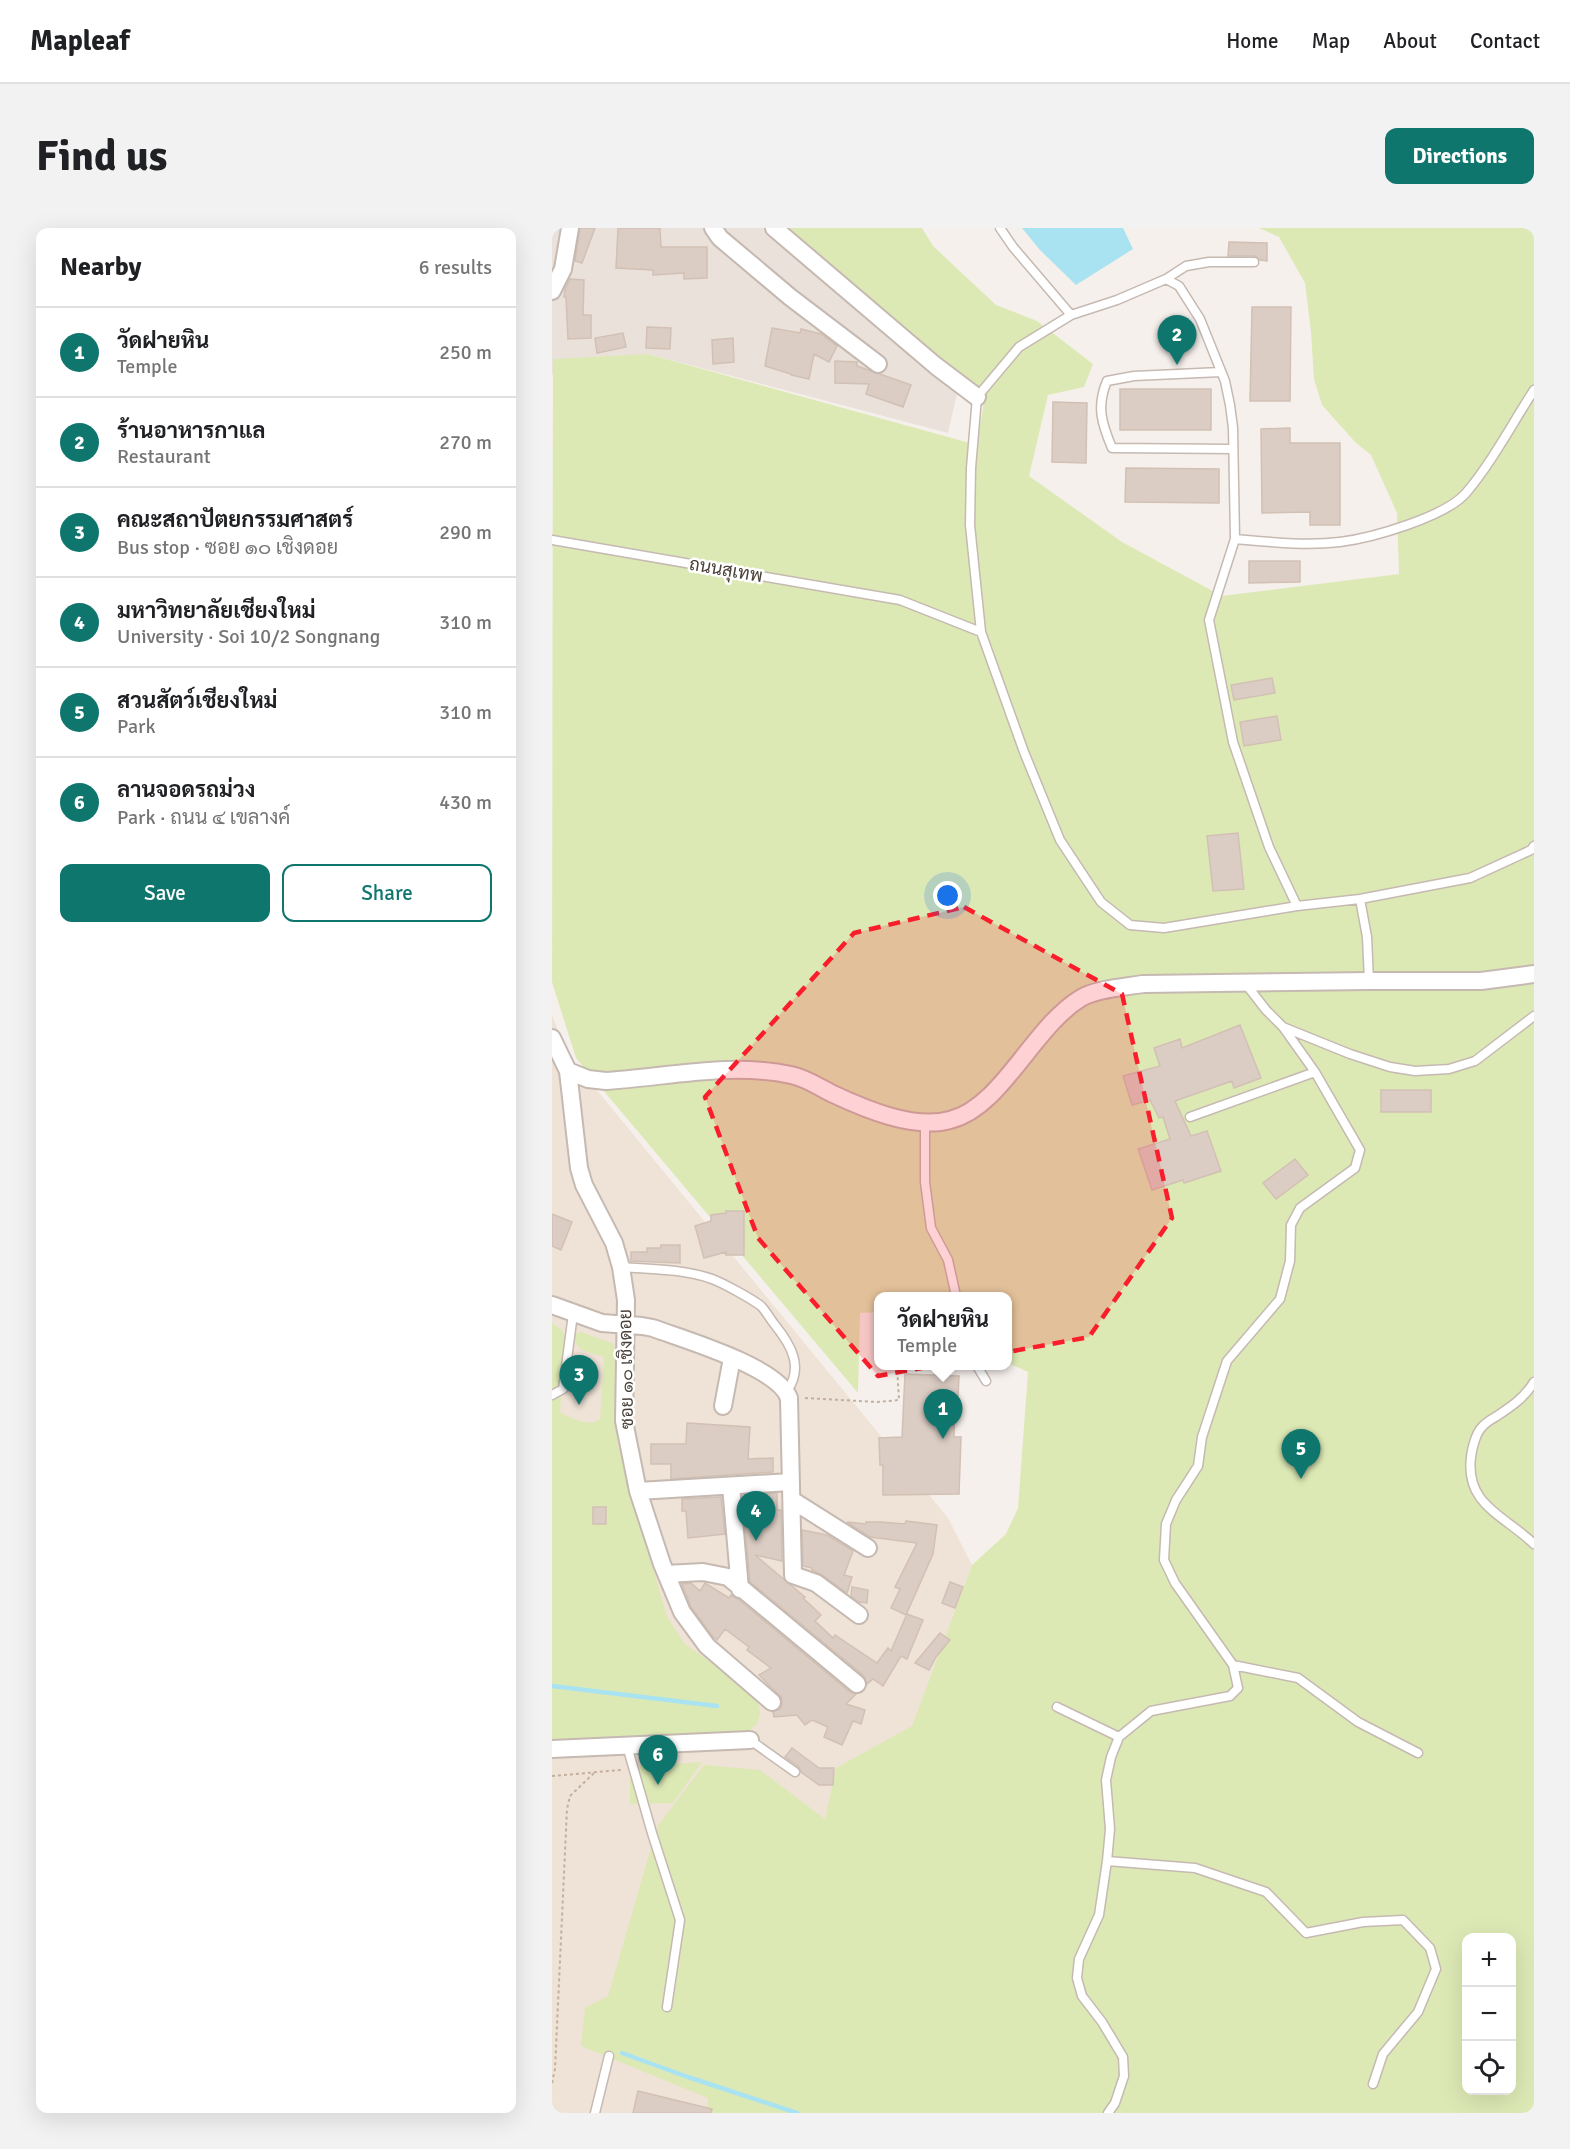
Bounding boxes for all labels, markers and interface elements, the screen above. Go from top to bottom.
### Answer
text: Mapleaf [30,24,130,58]
text: Home [1226,28,1279,54]
text: Map [1312,28,1350,54]
text: About [1383,28,1437,54]
text: Contact [1470,28,1540,54]
button: Directions [1385,128,1534,184]
text: Find us [36,131,167,182]
text: Nearby [60,251,141,283]
text: 6 results [419,255,492,280]
pin: 2 [1158,316,1196,365]
text: วัดฝายหิน [117,327,209,354]
text: 1 [74,340,85,365]
text: 250 m [439,340,492,365]
text: Temple [117,354,177,379]
text: ร้านอาหารกาแล [117,417,265,444]
text: 2 [74,430,85,455]
text: 270 m [439,430,492,455]
text: Restaurant [117,444,211,469]
text: คณะสถาปัตยกรรมศาสตร์ [117,506,353,533]
text: 3 [74,520,85,545]
text: 290 m [439,520,492,545]
text: Bus stop · ซอย ๑๐ เชิงดอย [117,535,338,560]
street label: ถนนสุเทพ [687,553,764,588]
text: มหาวิทยาลัยเชียงใหม่ [117,597,316,624]
text: 4 [74,610,85,635]
text: 310 m [439,610,492,635]
text: University · Soi 10/2 Songnang [117,624,380,649]
text: สวนสัตว์เชียงใหม่ [117,687,277,714]
text: 5 [74,700,85,725]
text: 310 m [439,700,492,725]
text: Park [117,714,155,739]
text: ลานจอดรถม่วง [117,776,255,803]
text: 6 [74,790,85,815]
text: 430 m [439,790,492,815]
text: Park · ถนน ๔ เขลางค์ [117,805,290,830]
button: Save [60,864,270,922]
button: Share [282,864,492,922]
your location [933,881,962,910]
popup [874,1292,1012,1370]
text: วัดฝายหิน [897,1306,989,1333]
street label: ซอย ๑๐ เชิงดอย [614,1309,638,1429]
text: Temple [897,1333,957,1358]
pin: 3 [560,1356,598,1405]
pin: 1 [924,1390,962,1439]
pin: 5 [1282,1430,1320,1479]
pin: 4 [736,1492,776,1541]
pin: 6 [638,1736,678,1785]
map controls [1462,1933,1516,2095]
button: + [1462,1933,1516,1987]
button: − [1462,1987,1516,2041]
button: locate [1462,2041,1516,2095]

